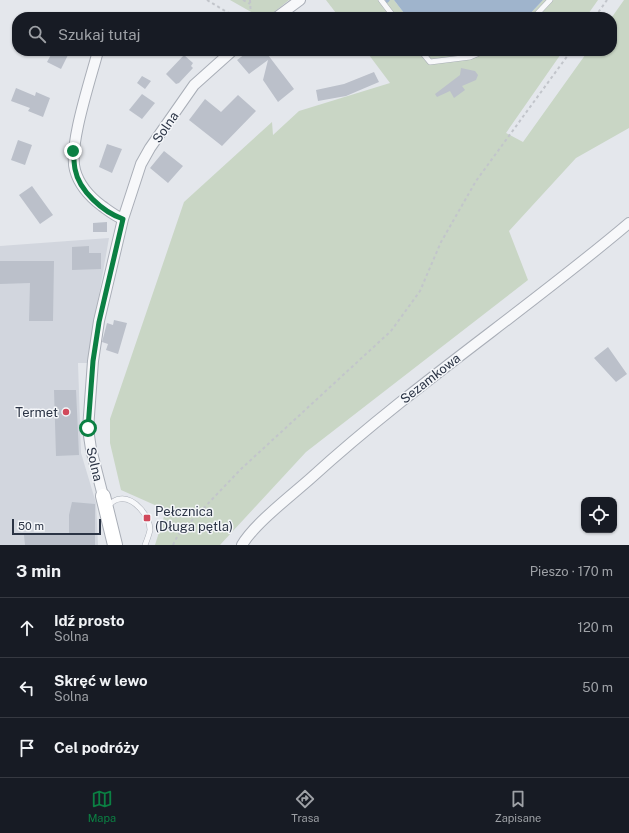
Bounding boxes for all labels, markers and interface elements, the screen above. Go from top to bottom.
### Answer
search box [12,12,617,56]
icon: search [26,23,48,45]
text: Szukaj tutaj [58,26,141,43]
street label: Solna [149,109,181,146]
route end [64,142,82,160]
street label: Sezamkowa [397,350,463,407]
place label: Termet [15,405,58,420]
marker: Termet [61,407,71,417]
route start [79,419,97,437]
street label: Solna [83,446,106,483]
map controls [581,497,617,533]
button: locate [581,497,617,533]
place label: Pełcznica (Długa pętla) [155,504,233,534]
marker: Pełcznica (Długa pętla) [142,513,152,523]
scale bar [12,517,101,536]
text: 50 m [18,520,44,532]
text: 3 min [16,561,61,581]
text: Pieszo · 170 m [530,564,613,579]
text: Idź prosto [54,612,125,629]
icon: ahead [16,617,38,639]
text: 120 m [578,620,613,635]
text: Solna [54,629,89,644]
text: Skręć w lewo [54,672,148,689]
icon: left [16,677,38,699]
text: 50 m [582,680,613,695]
text: Solna [54,689,89,704]
icon: arrive [16,737,38,759]
text: Cel podróży [54,739,139,756]
tab: Mapa [88,788,116,824]
tab: Trasa [291,788,319,824]
tab: Zapisane [495,788,541,824]

